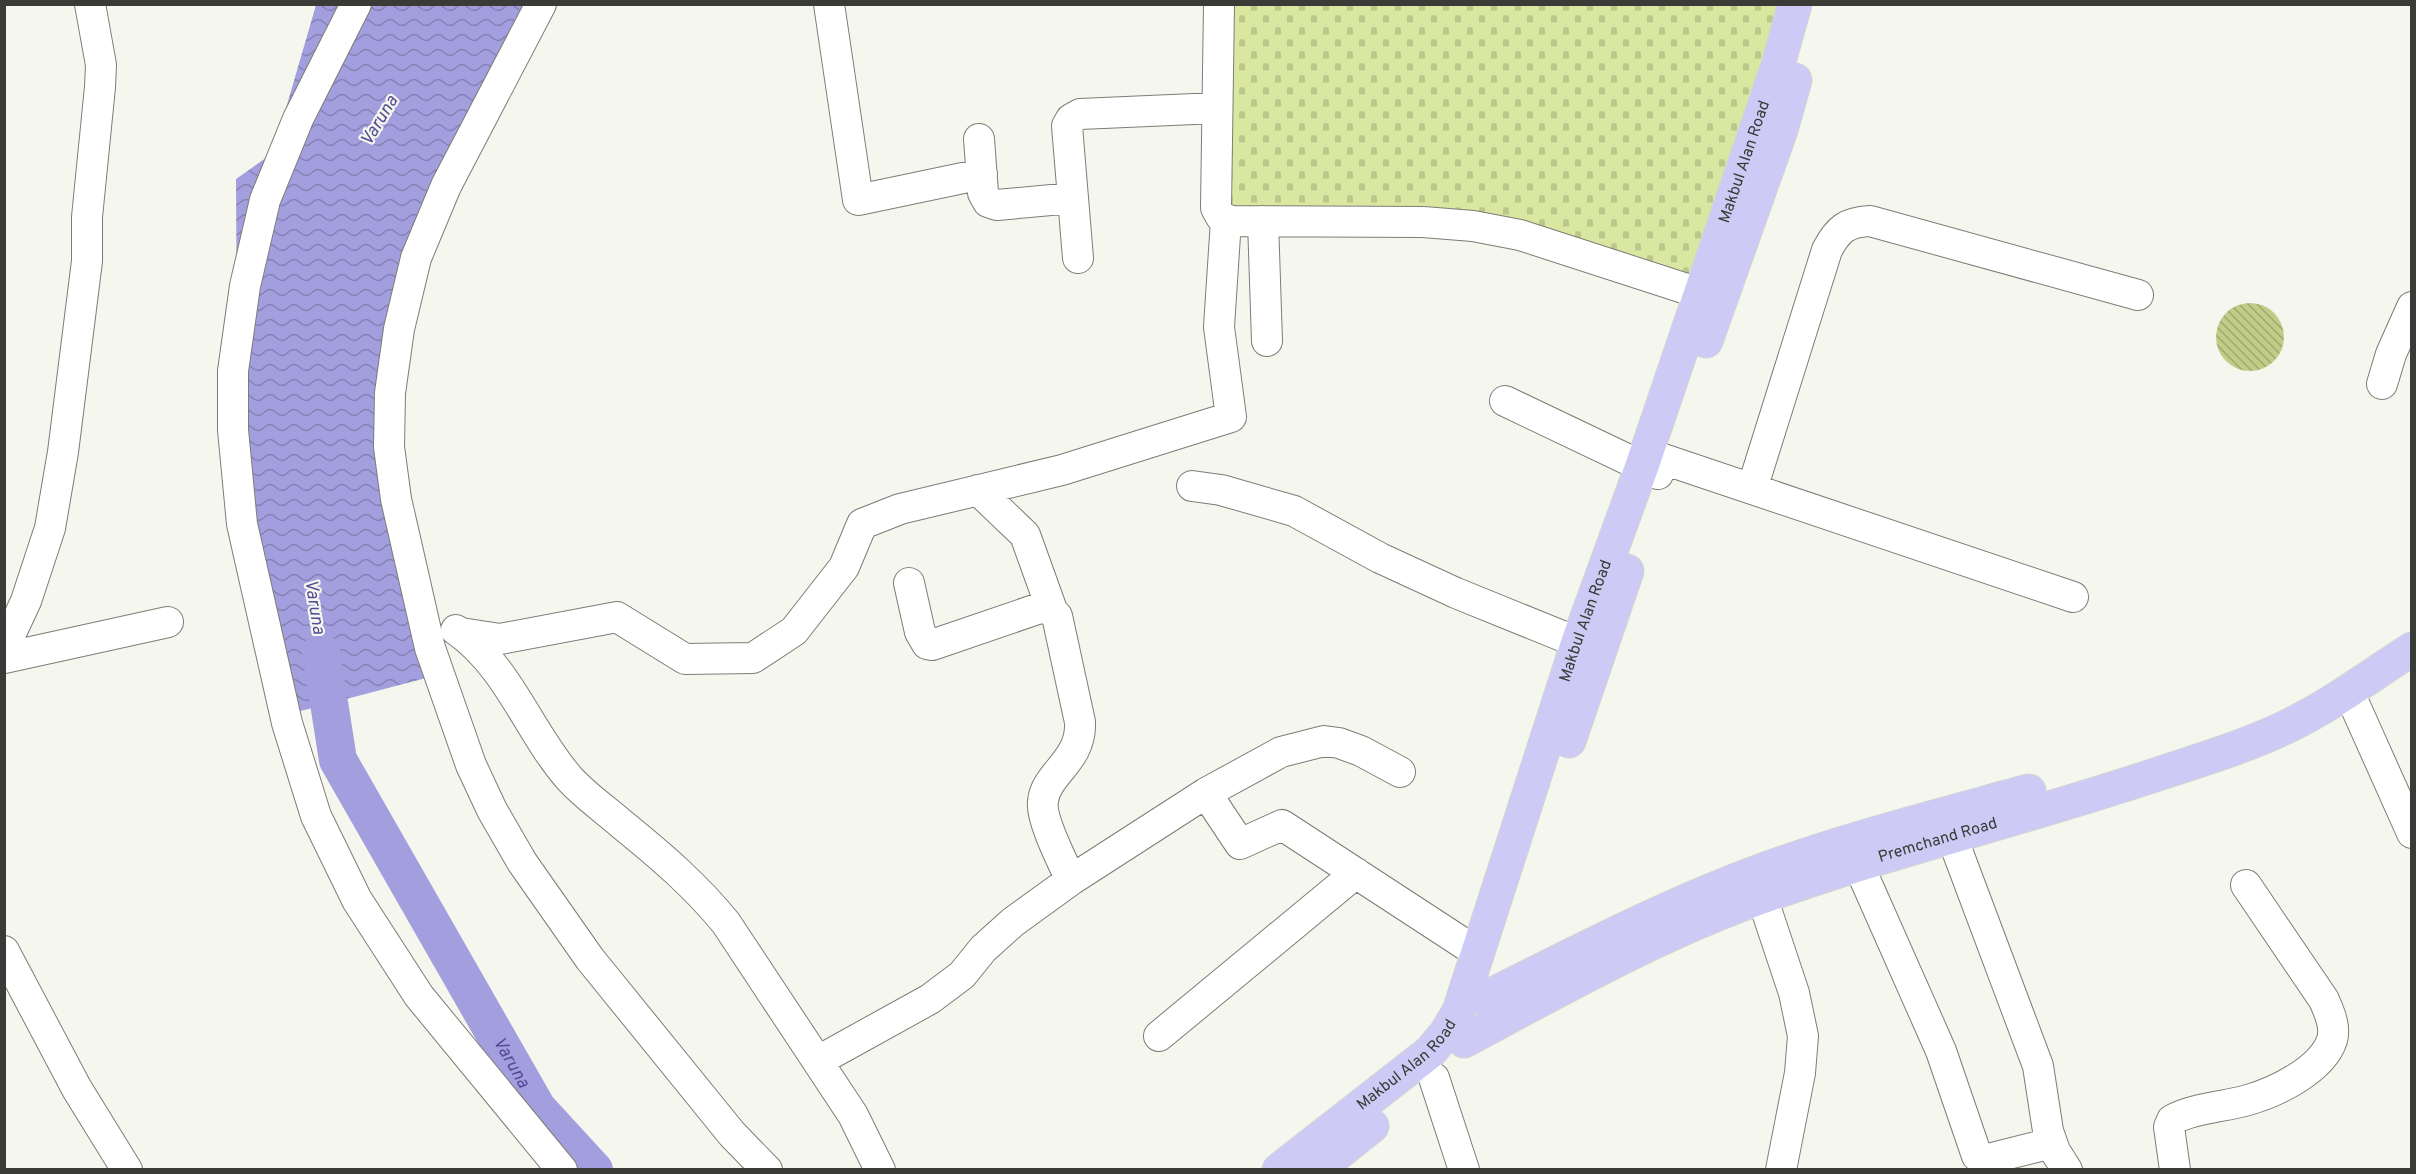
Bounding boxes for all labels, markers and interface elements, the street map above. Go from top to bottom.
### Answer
water label: Varuna [356,91,404,150]
street label: Makbul Alan Road [1715,98,1775,226]
street label: Makbul Alan Road [1556,557,1617,685]
water label: Varuna [298,578,330,637]
street label: Premchand Road [1876,814,2000,868]
street label: Makbul Alan Road [1353,1016,1462,1115]
water label: Varuna [487,1033,535,1093]

